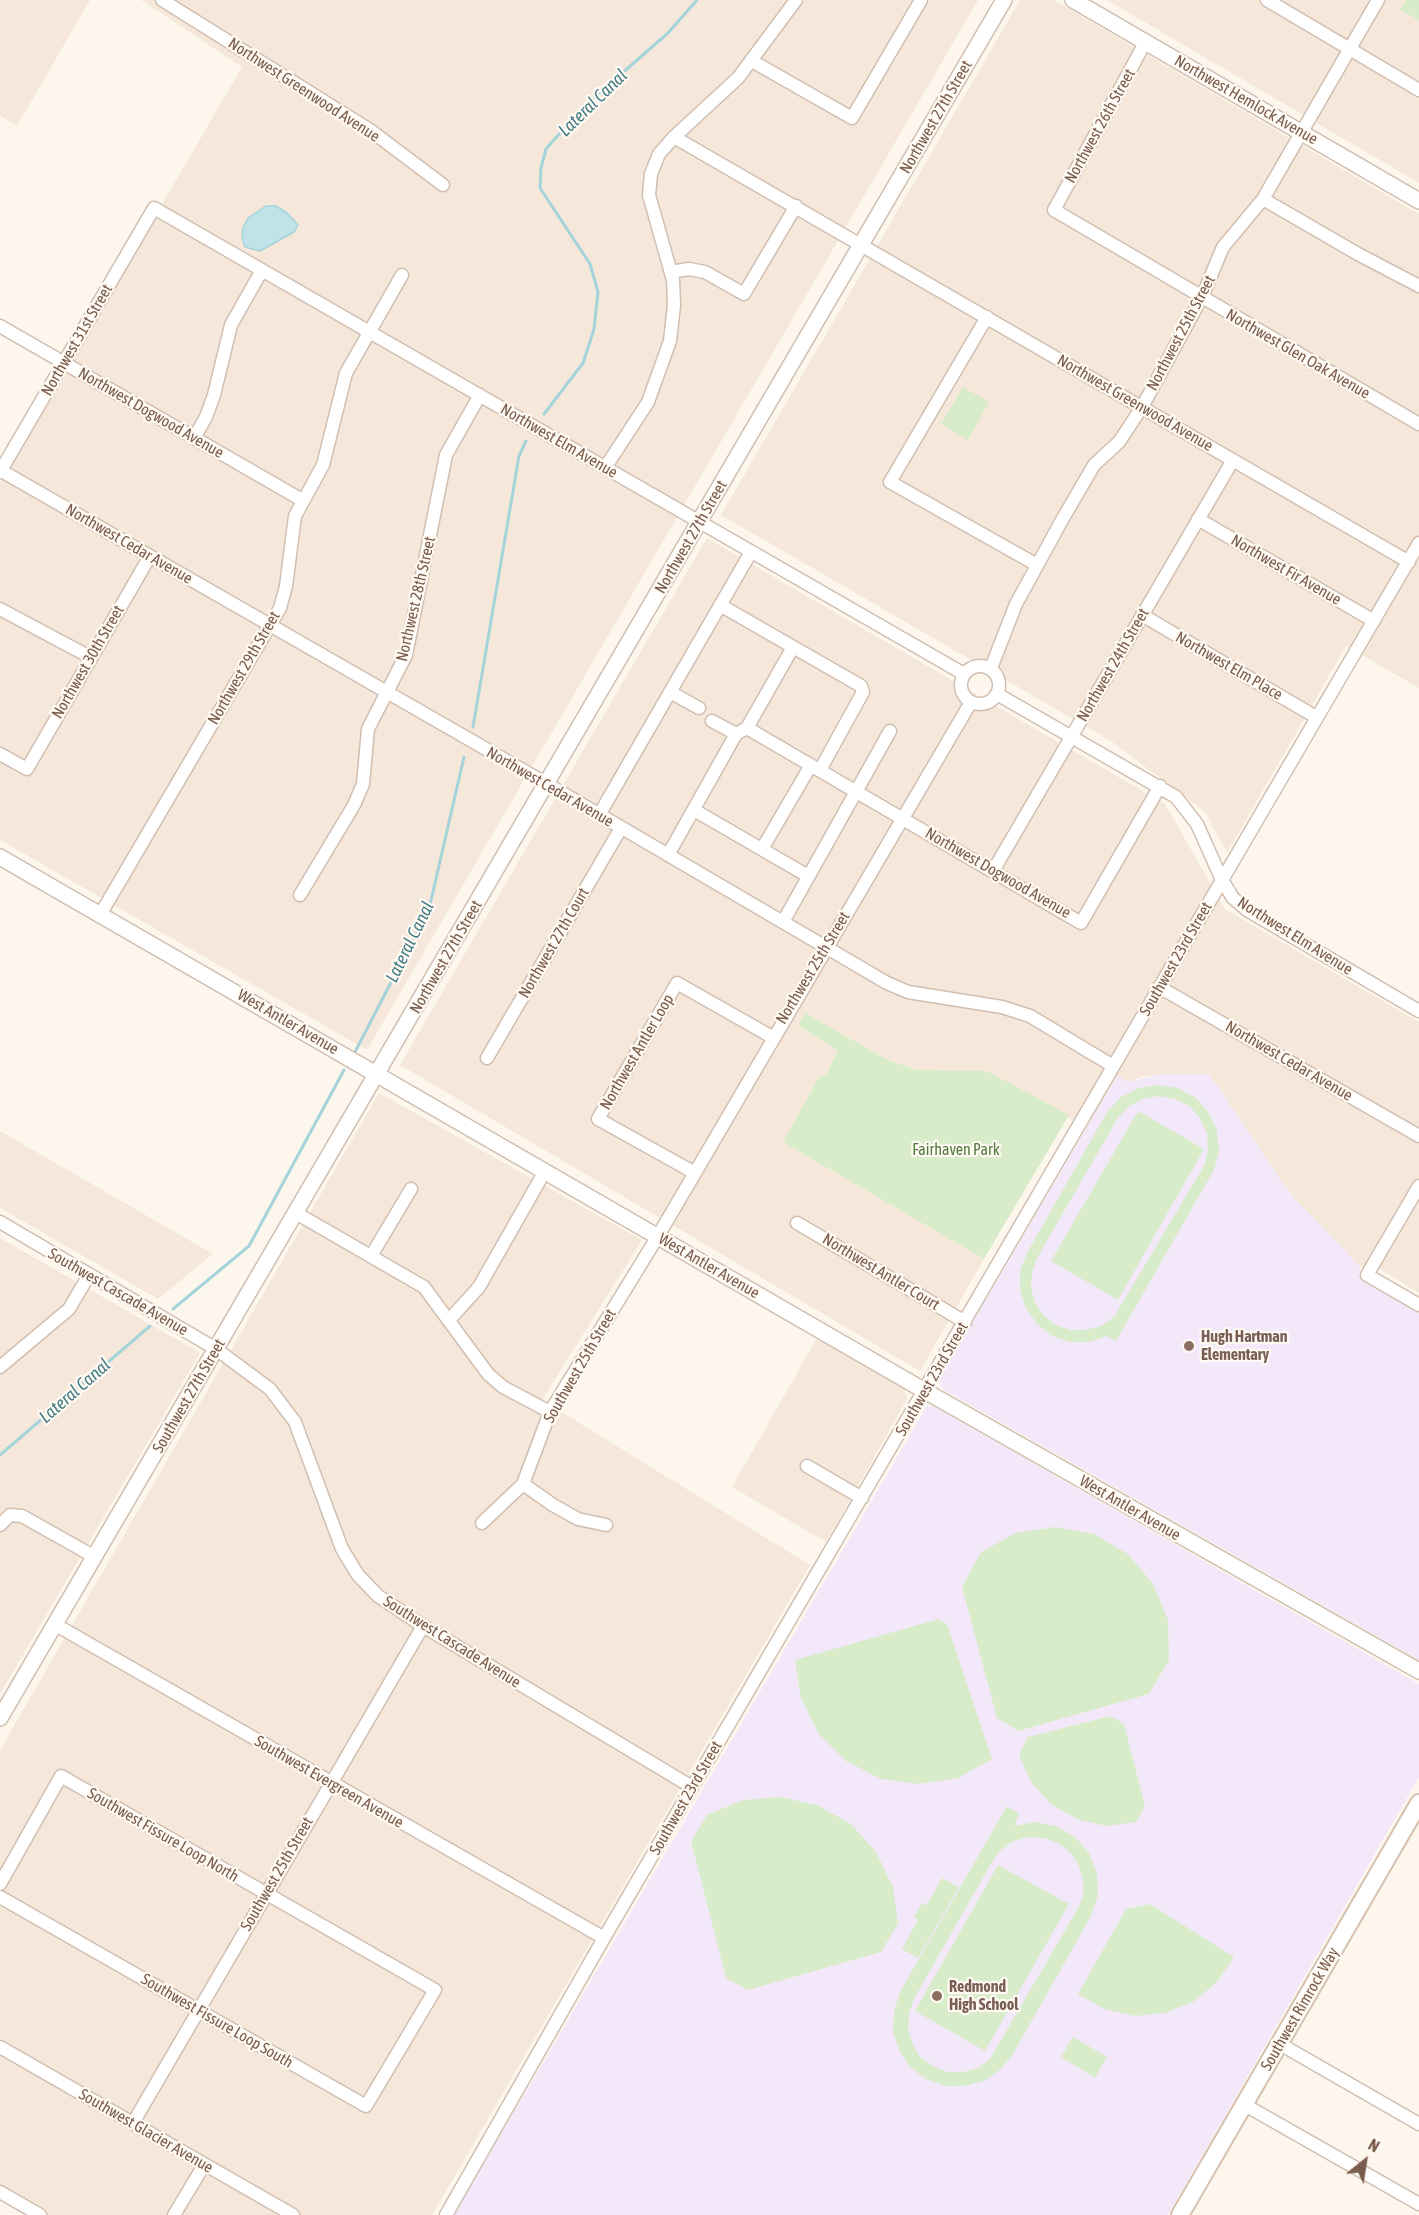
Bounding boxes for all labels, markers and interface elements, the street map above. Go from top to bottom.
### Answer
street label: Northwest Greenwood Avenue [225,34,383,146]
street label: Northwest Hemlock Avenue [1171,51,1321,149]
street label: Northwest 27th Street [896,57,976,177]
water label: Lateral Canal [554,65,632,141]
street label: Northwest 26th Street [1061,66,1139,186]
street label: Northwest 25th Street [1143,272,1219,394]
street label: Northwest 31st Street [37,281,117,399]
street label: Northwest Glen Oak Avenue [1223,305,1373,403]
street label: Northwest Greenwood Avenue [1054,350,1216,456]
street label: Northwest Dogwood Avenue [75,363,227,463]
street label: Northwest Elm Avenue [497,400,621,482]
street label: Northwest 27th Street [651,477,731,597]
street label: Northwest Cedar Avenue [62,500,196,588]
street label: Northwest Fir Avenue [1227,531,1345,609]
street label: Northwest 28th Street [392,535,440,663]
street label: Northwest 30th Street [48,602,128,722]
street label: Northwest 24th Street [1073,605,1153,725]
street label: Northwest 29th Street [204,608,284,728]
street label: Northwest Elm Place [1172,628,1286,704]
street label: Northwest Cedar Avenue [483,743,617,831]
street label: Northwest Dogwood Avenue [922,823,1074,923]
street label: Northwest 27th Court [515,884,593,1002]
street label: Northwest Elm Avenue [1234,893,1356,979]
street label: Northwest 27th Street [406,897,486,1017]
water label: Lateral Canal [381,898,439,986]
street label: Southwest 23rd Street [1136,899,1216,1019]
street label: Northwest 25th Street [772,908,854,1028]
street label: West Antler Avenue [234,985,342,1059]
street label: Northwest Antler Loop [596,991,678,1113]
street label: Northwest Cedar Avenue [1222,1017,1356,1105]
park label: Fairhaven Park [912,1140,1000,1160]
street label: West Antler Avenue [655,1229,763,1303]
street label: Northwest Antler Court [819,1230,943,1314]
street label: Southwest Cascade Avenue [45,1244,191,1340]
street label: Southwest 25th Street [540,1306,620,1426]
street label: Southwest 23rd Street [892,1319,972,1439]
place label: Hugh Hartman Elementary [1201,1327,1287,1365]
street label: Southwest 27th Street [149,1336,229,1456]
marker: Hugh Hartman Elementary [1182,1339,1196,1353]
water label: Lateral Canal [35,1354,115,1428]
street label: West Antler Avenue [1076,1471,1184,1545]
street label: Southwest Cascade Avenue [380,1592,524,1692]
street label: Southwest Evergreen Avenue [251,1732,407,1832]
street label: Southwest 23rd Street [646,1738,726,1858]
street label: Southwest Fissure Loop North [84,1784,242,1886]
street label: Southwest 25th Street [237,1814,317,1934]
street label: Southwest Rimrock Way [1257,1944,1343,2074]
street label: Southwest Fissure Loop South [138,1970,296,2072]
place label: Redmond High School [949,1977,1018,2015]
marker: Redmond High School [930,1989,944,2003]
street label: Southwest Glacier Avenue [76,2085,216,2177]
north arrow [1335,2131,1395,2191]
text: N [1365,2135,1383,2156]

